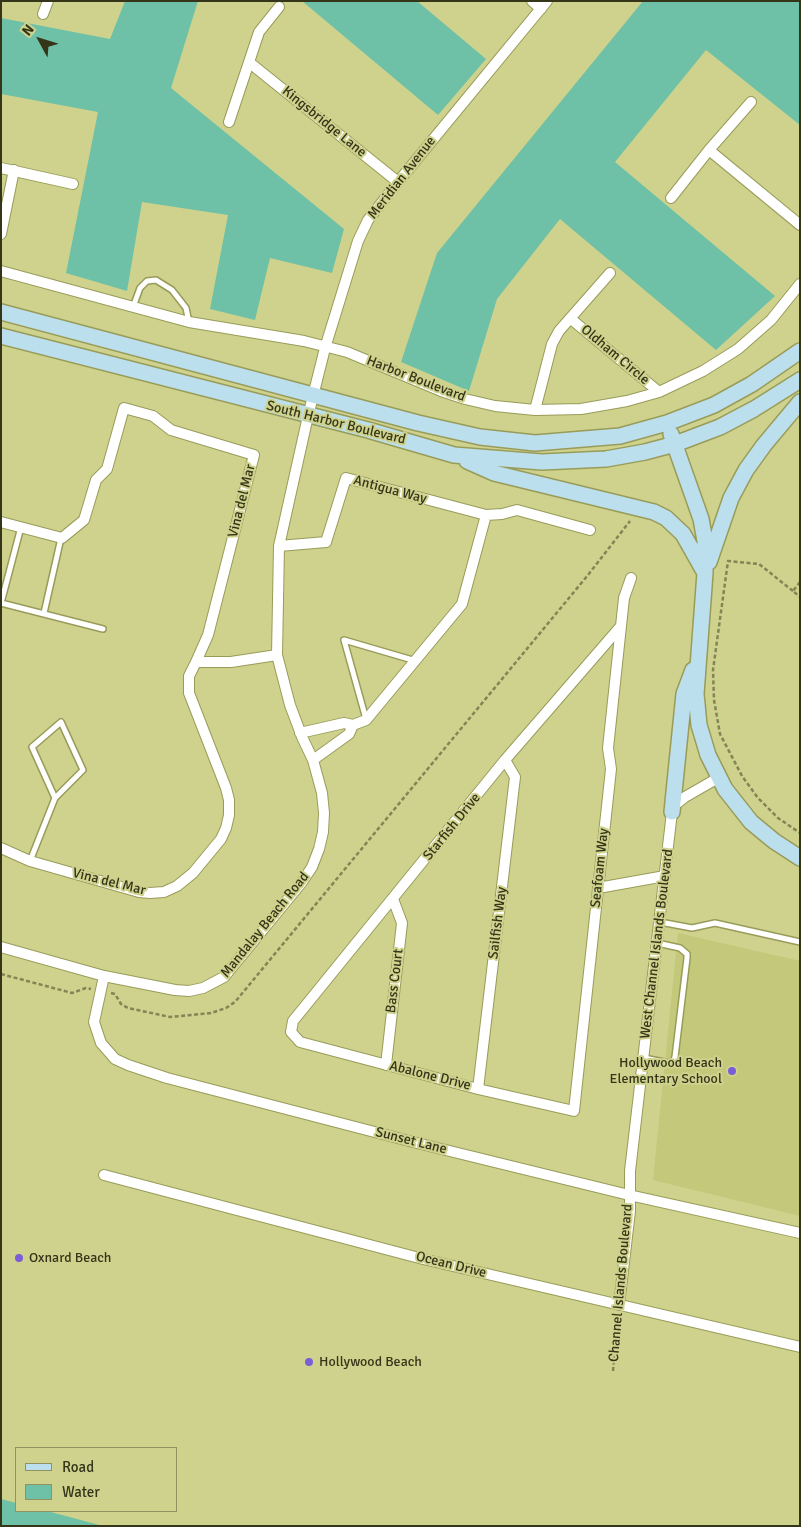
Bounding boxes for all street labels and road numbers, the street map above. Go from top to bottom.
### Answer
street label: Kingsbridge Lane [278,83,370,161]
street label: Meridian Avenue [365,133,439,223]
street label: Oldham Circle [577,321,653,389]
street label: Harbor Boulevard [364,352,468,406]
street label: South Harbor Boulevard [265,398,407,448]
street label: Vina del Mar [225,463,259,539]
street label: Antigua Way [352,472,428,508]
street label: Starfish Drive [420,790,484,864]
street label: Seafoam Way [587,827,613,909]
street label: West Channel Islands Boulevard [637,848,677,1040]
street label: Vina del Mar [71,865,147,899]
street label: Mandalay Beach Road [217,869,313,981]
street label: Sailfish Way [485,886,511,960]
street label: Bass Court [383,948,407,1014]
street label: Abalone Drive [388,1058,472,1094]
street label: Sunset Lane [374,1124,448,1158]
street label: Channel Islands Boulevard [606,1203,636,1363]
street label: Ocean Drive [414,1248,488,1282]

